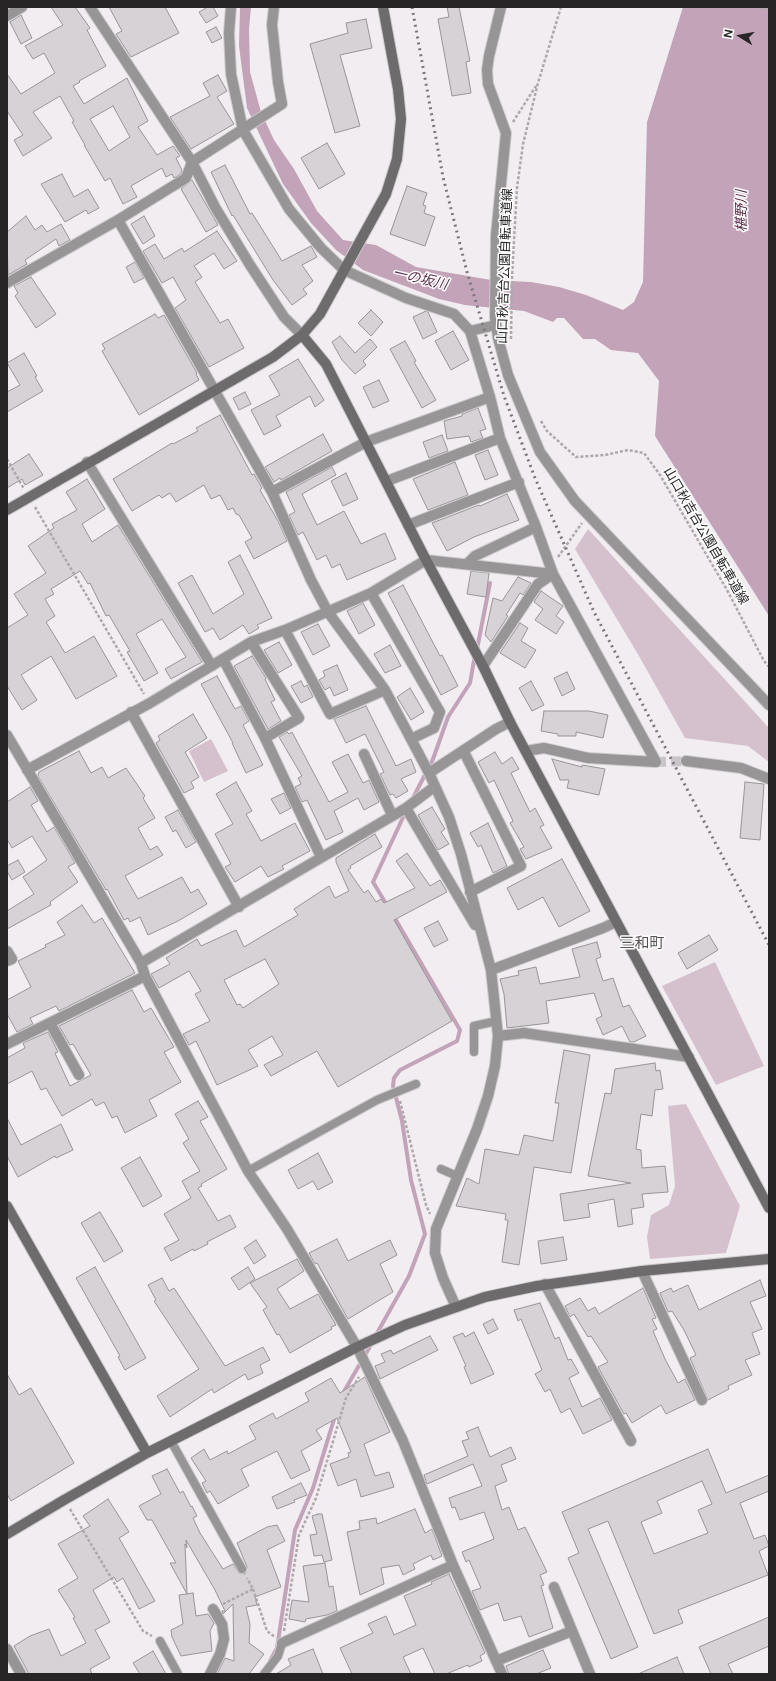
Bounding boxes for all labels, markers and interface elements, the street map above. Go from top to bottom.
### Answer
north arrow [720,16,760,56]
text: N [721,28,736,39]
street label: 山口秋吉台公園自転車道線 [494,188,516,344]
water label: 椹野川 [734,190,750,232]
water label: 一の坂川 [391,265,449,293]
street label: 山口秋吉台公園自転車道線 [660,465,752,607]
district label: 三和町 [620,934,664,952]

